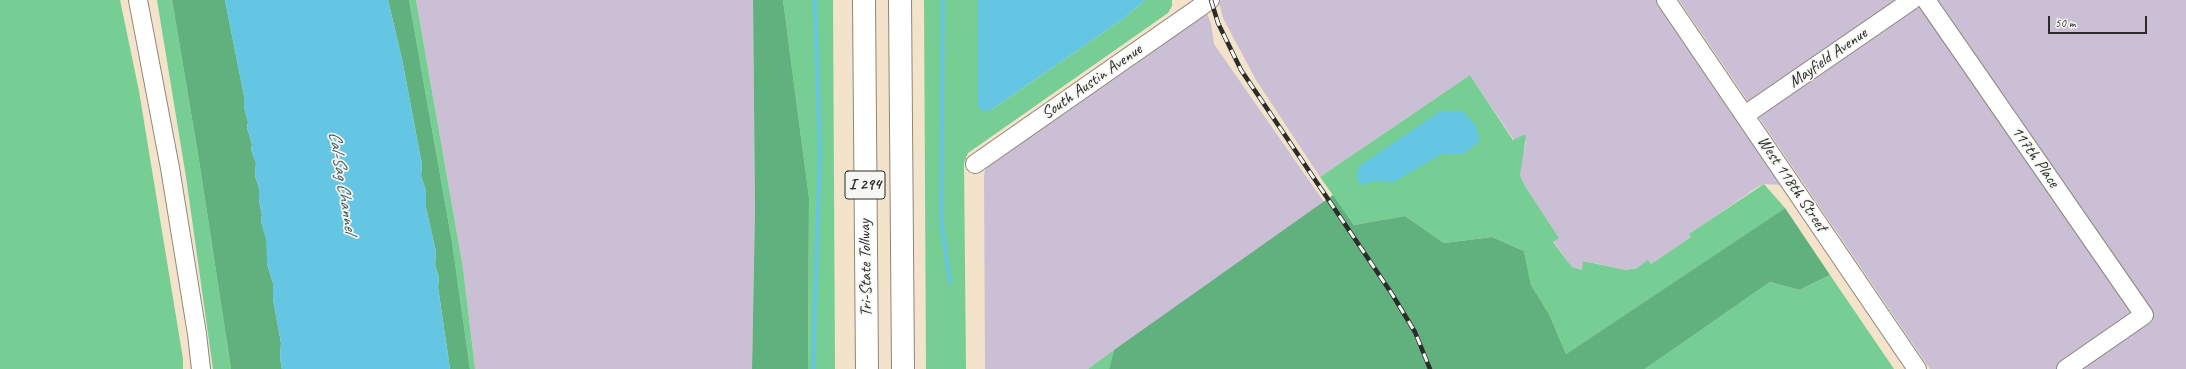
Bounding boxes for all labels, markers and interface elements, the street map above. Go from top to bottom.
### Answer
scale bar [2050,8,2149,34]
text: 50 m [2055,15,2075,31]
street label: Mayfield Avenue [1785,23,1871,93]
street label: South Austin Avenue [1038,40,1146,124]
street label: 117th Place [2006,122,2064,192]
water label: Cal-Sag Channel [323,130,361,234]
street label: West 118th Street [1753,132,1831,236]
road number: I 294 [845,171,885,199]
street label: Tri-State Tollway [855,219,877,317]

